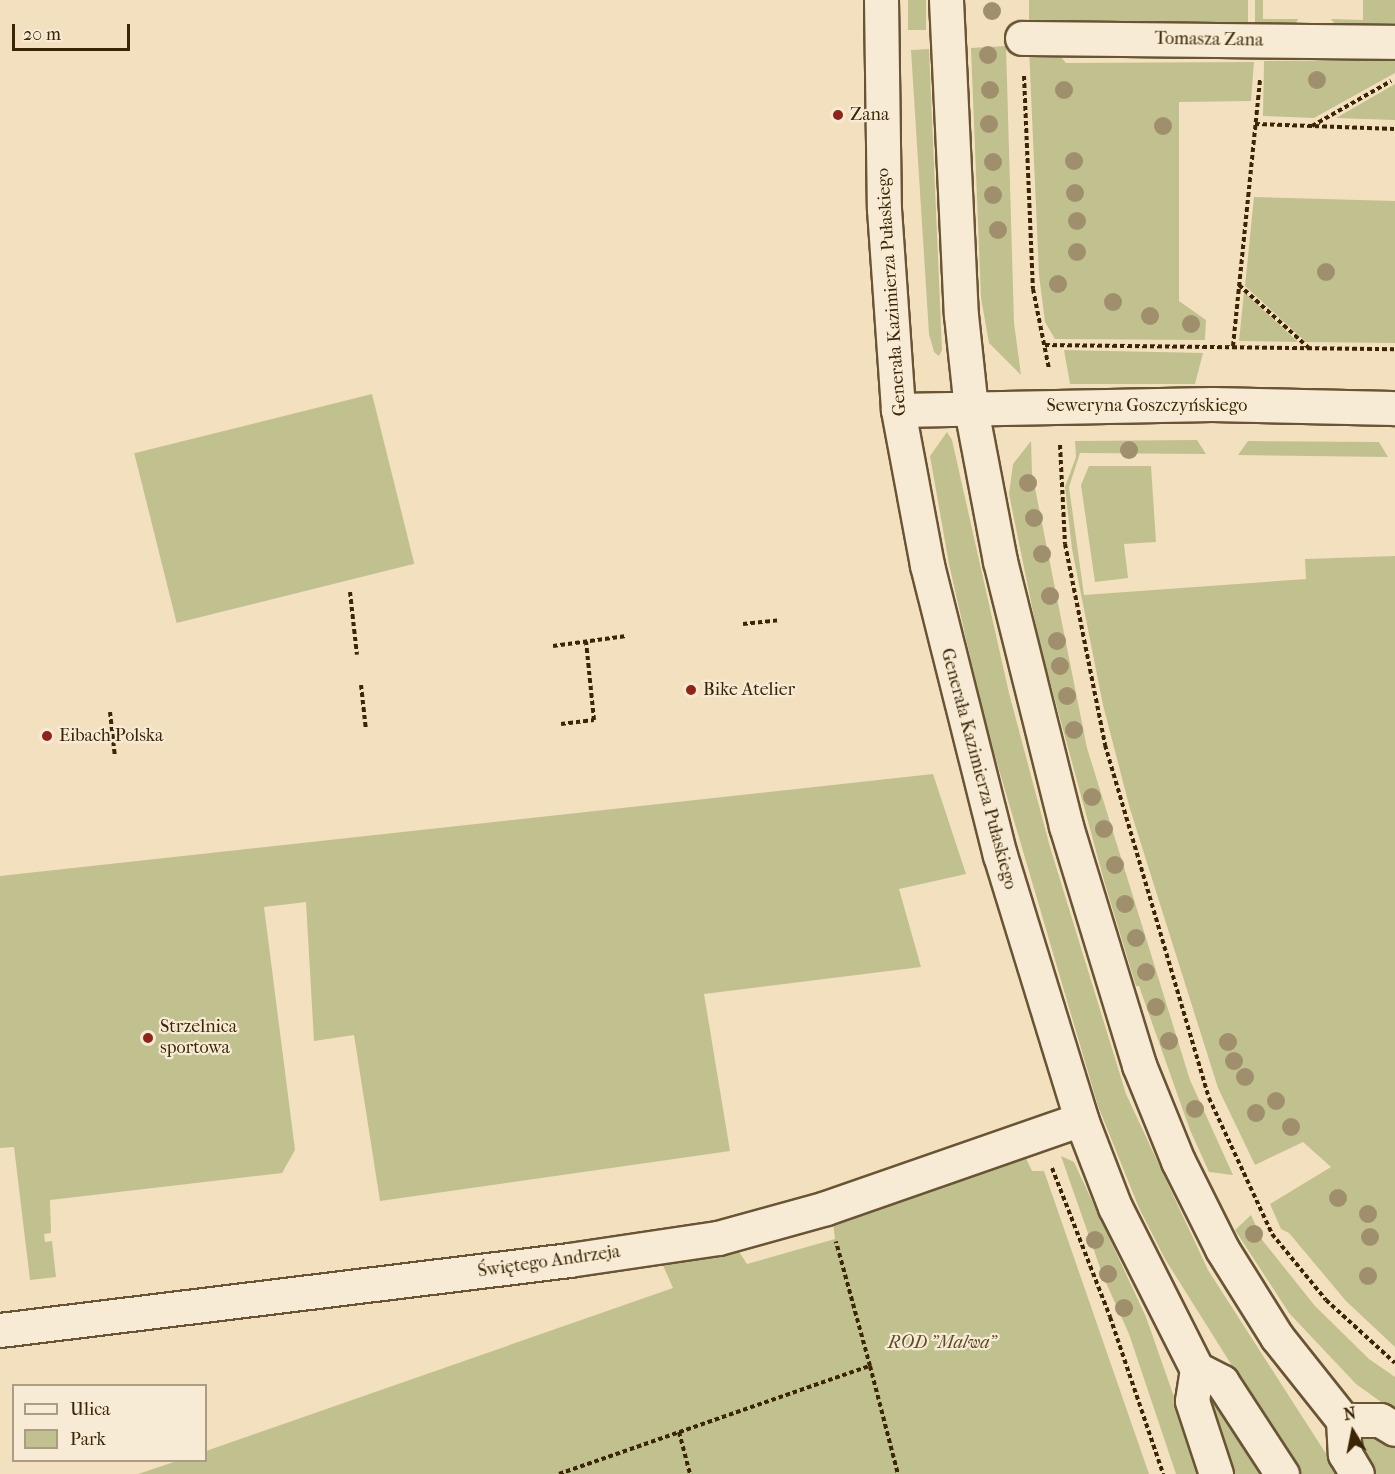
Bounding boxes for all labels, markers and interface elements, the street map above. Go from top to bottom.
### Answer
scale bar [15,12,134,50]
text: 20 m [23,24,61,45]
street label: Tomasza Zana [1154,28,1264,52]
place label: Zana [850,104,889,126]
marker: Zana [831,108,845,122]
street label: Generała Kazimierza Pułaskiego [873,167,911,417]
street label: Seweryna Goszczyńskiego [1047,395,1247,417]
street label: Generała Kazimierza Pułaskiego [935,646,1021,892]
place label: Bike Atelier [703,679,795,701]
marker: Bike Atelier [684,683,698,697]
place label: Eibach Polska [59,725,163,747]
marker: Eibach Polska [40,729,54,743]
place label: Strzelnica sportowa [160,1017,237,1060]
marker: Strzelnica sportowa [141,1031,155,1045]
street label: Świętego Andrzeja [476,1241,622,1283]
park label: ROD "Malwa" [888,1332,996,1354]
legend [12,1384,207,1462]
text: Ulica [70,1399,110,1420]
north arrow [1323,1402,1383,1462]
text: N [1342,1403,1357,1424]
text: Park [70,1429,106,1450]

